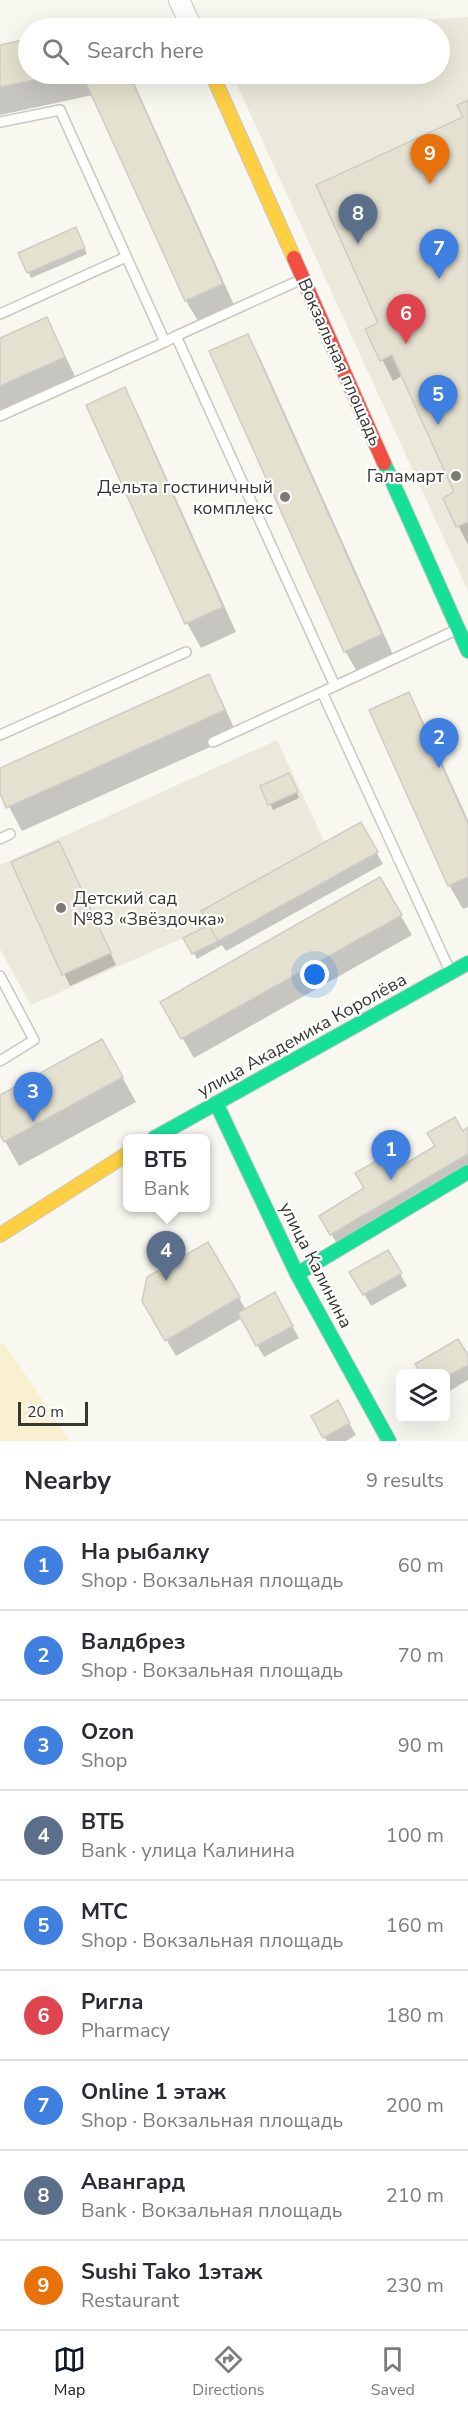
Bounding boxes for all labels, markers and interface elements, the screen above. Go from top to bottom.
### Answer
search box [18,18,450,84]
icon: search [39,35,72,68]
text: Search here [87,36,204,66]
pin: 9 [410,134,450,184]
pin: 8 [338,194,378,244]
pin: 7 [420,230,458,279]
street label: Вокзальная площадь [292,274,388,450]
pin: 6 [386,294,426,344]
pin: 5 [418,376,458,425]
place label: Галамарт [367,464,444,488]
marker: Галамарт [449,469,463,483]
place label: Дельта гостиничный комплекс [97,475,273,520]
marker: Дельта гостиничный комплекс [278,490,292,504]
pin: 2 [420,718,458,768]
place label: Детский сад №83 «Звёздочка» [73,886,225,931]
marker: Детский сад №83 «Звёздочка» [54,901,68,915]
your location [300,960,329,989]
street label: улица Академика Королёва [193,967,411,1103]
pin: 3 [14,1072,52,1122]
pin: 1 [372,1130,410,1180]
popup [123,1134,210,1212]
text: ВТБ [144,1145,187,1175]
text: Bank [144,1175,189,1202]
street label: улица Калинина [274,1198,358,1332]
pin: 4 [146,1232,186,1281]
map controls [396,1369,450,1423]
button: layers [396,1369,450,1423]
scale bar [18,1399,88,1426]
text: 20 m [27,1401,64,1423]
text: Nearby [24,1463,111,1498]
text: 9 results [366,1467,444,1494]
text: На рыбалку [81,1537,210,1567]
text: 1 [38,1552,50,1579]
text: 60 m [398,1552,444,1579]
text: Shop · Вокзальная площадь [81,1567,343,1594]
text: Валдбрез [81,1627,185,1657]
text: 2 [38,1642,50,1669]
text: 70 m [398,1642,444,1669]
text: Shop · Вокзальная площадь [81,1657,343,1684]
text: Ozon [81,1717,134,1747]
text: 3 [38,1732,50,1759]
text: 90 m [398,1732,444,1759]
text: Shop [81,1747,127,1774]
text: ВТБ [81,1807,124,1837]
text: 4 [38,1822,50,1849]
text: 100 m [386,1822,444,1849]
text: Bank · улица Калинина [81,1837,295,1864]
text: МТС [81,1897,128,1927]
text: 5 [38,1912,50,1939]
text: 160 m [386,1912,444,1939]
text: Shop · Вокзальная площадь [81,1927,343,1954]
text: Ригла [81,1987,144,2017]
text: 6 [38,2002,50,2029]
text: 180 m [386,2002,444,2029]
text: Pharmacy [81,2017,170,2044]
text: Online 1 этаж [81,2077,226,2107]
text: 7 [38,2092,50,2119]
text: 200 m [386,2092,444,2119]
text: Shop · Вокзальная площадь [81,2107,343,2134]
text: Авангард [81,2167,185,2197]
text: 8 [38,2182,50,2209]
text: 210 m [386,2182,444,2209]
text: Bank · Вокзальная площадь [81,2197,342,2224]
text: Sushi Tako 1этаж [81,2257,262,2287]
text: 9 [38,2272,50,2299]
text: 230 m [386,2272,444,2299]
text: Restaurant [81,2287,179,2314]
tab: Map [53,2343,86,2401]
tab: Directions [192,2343,264,2401]
tab: Saved [371,2343,415,2401]

